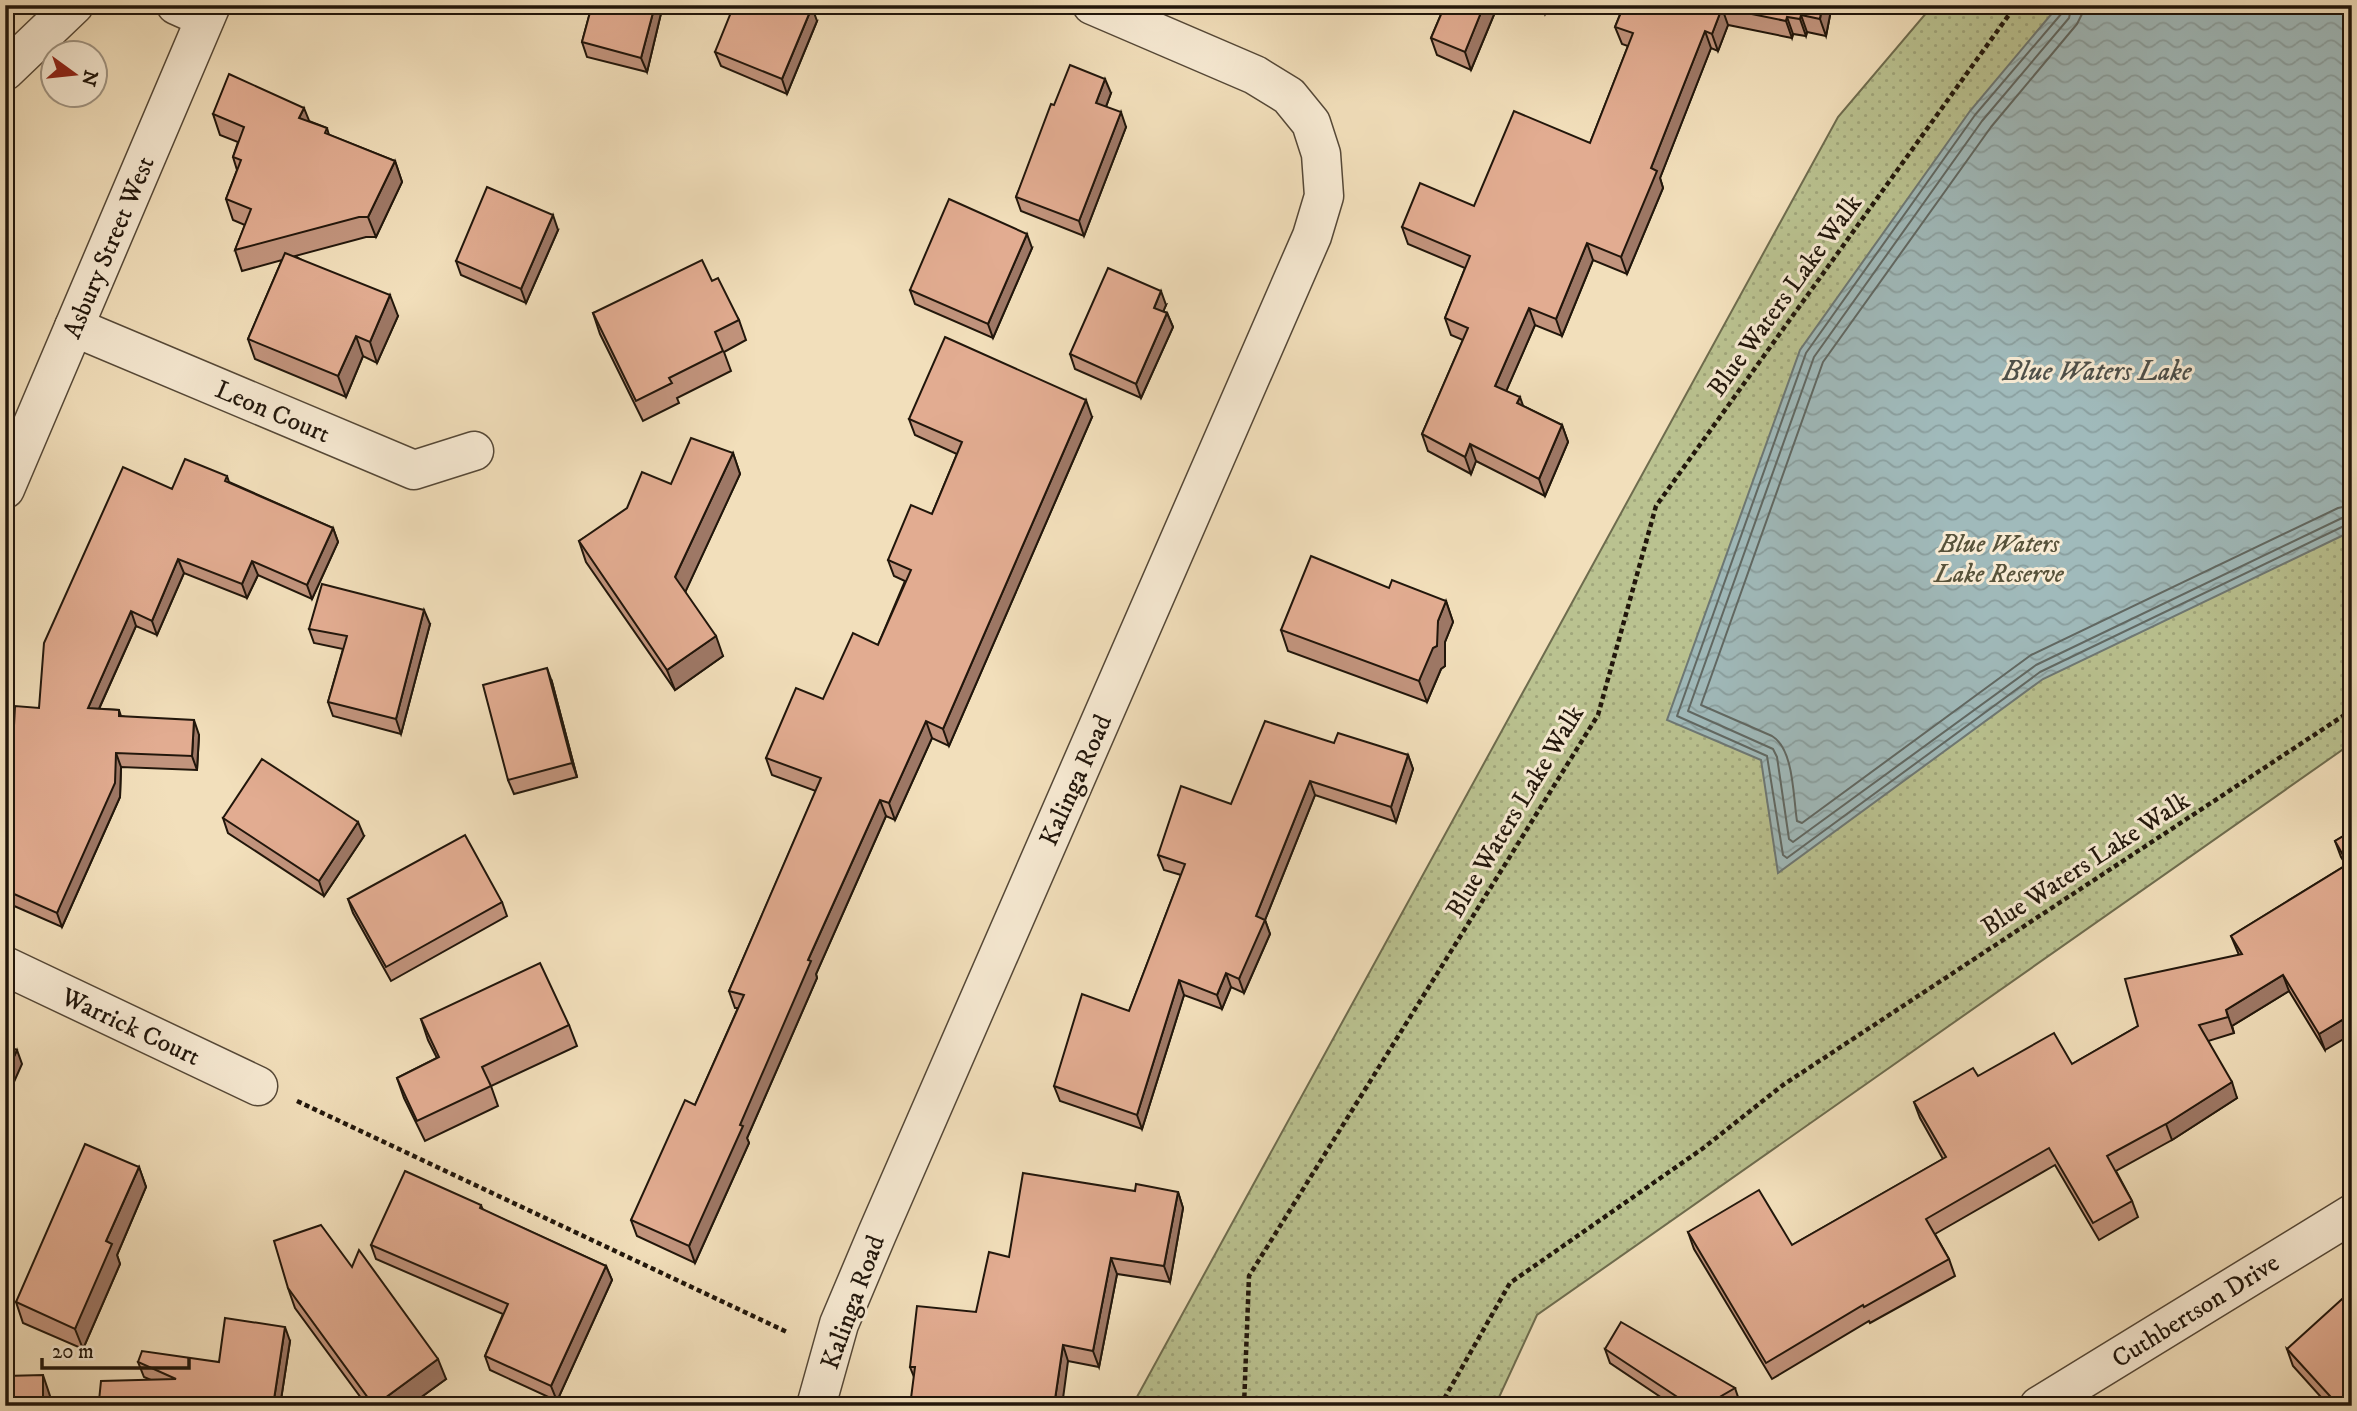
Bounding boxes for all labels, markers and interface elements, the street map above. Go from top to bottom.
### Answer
north arrow [38,38,108,108]
text: N [76,67,102,89]
street label: Asbury Street West [56,151,163,344]
street label: Blue Waters Lake Walk [1701,188,1870,403]
water label: Blue Waters Lake [2001,354,2193,389]
street label: Leon Court [210,373,335,451]
park label: Blue Waters Lake Reserve [1932,528,2065,591]
street label: Blue Waters Lake Walk [1439,699,1592,924]
street label: Kalinga Road [1033,710,1120,852]
street label: Blue Waters Lake Walk [1975,784,2196,944]
street label: Warrick Court [55,980,205,1074]
street label: Kalinga Road [814,1231,893,1374]
street label: Cuthbertson Drive [2106,1247,2286,1376]
scale bar [42,1327,189,1371]
text: 20 m [52,1339,94,1365]

